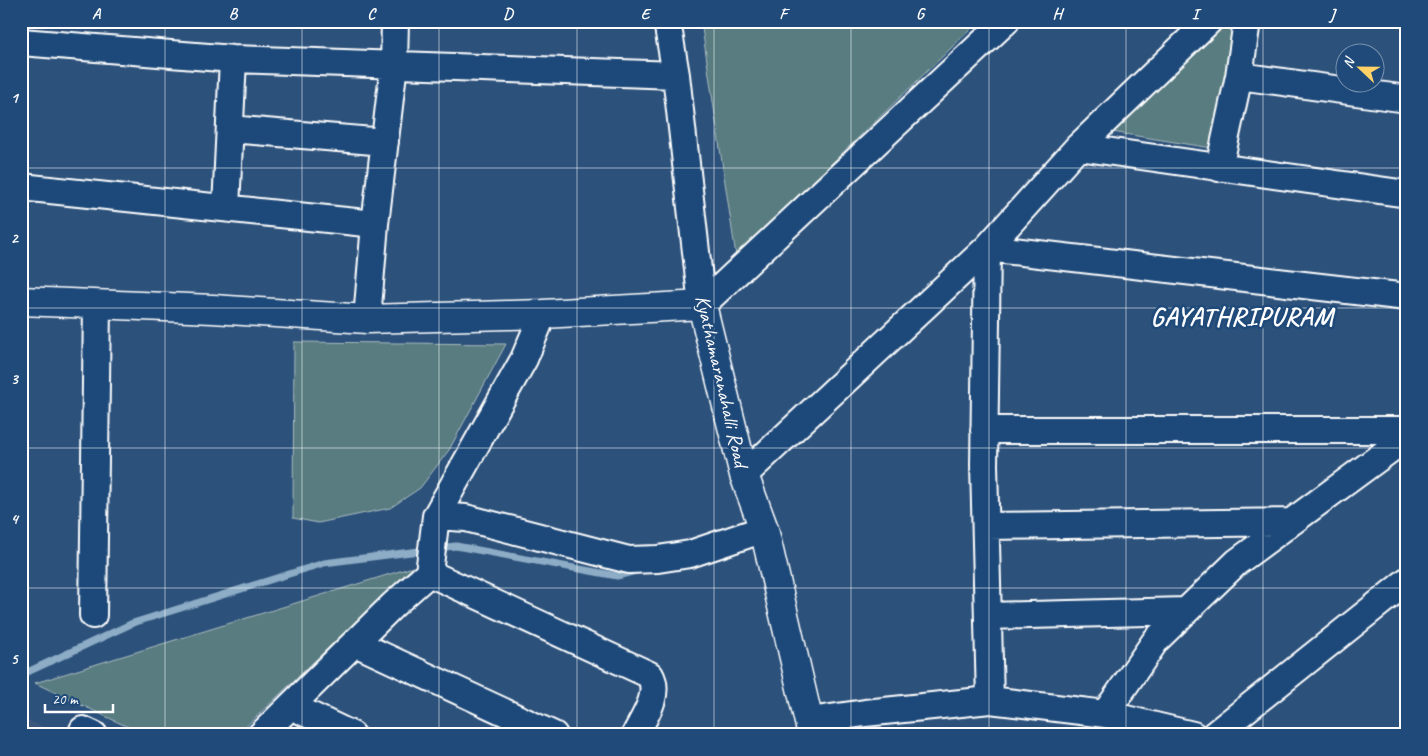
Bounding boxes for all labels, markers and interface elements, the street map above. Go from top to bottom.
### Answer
text: A [92,4,102,24]
text: B [229,4,239,24]
text: C [367,4,377,24]
text: D [503,4,514,24]
text: E [641,4,652,24]
text: F [779,4,790,24]
text: G [916,4,926,24]
text: H [1052,4,1064,24]
text: I [1192,4,1202,24]
text: J [1328,4,1337,24]
north arrow [1336,42,1386,92]
text: N [1339,54,1359,71]
text: 1 [10,88,19,108]
text: 2 [10,228,19,248]
street label: Kyathamaranahalli Road [690,292,755,473]
district label: GAYATHRIPURAM [1150,300,1336,333]
text: 3 [10,369,19,389]
text: 4 [10,509,19,529]
text: 5 [11,649,20,669]
scale bar [45,681,112,713]
text: 20 m [52,690,79,709]

